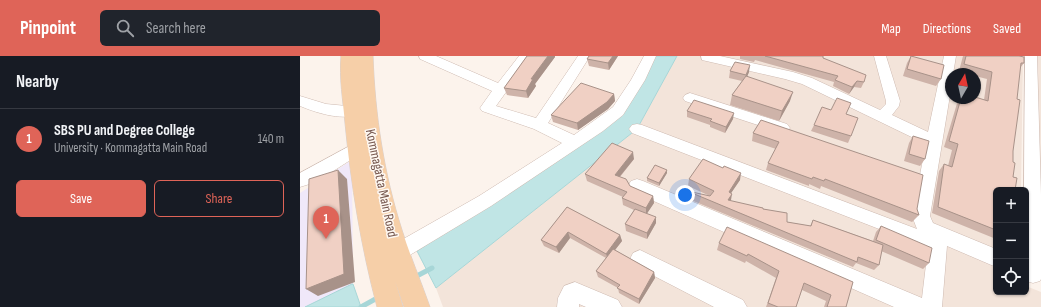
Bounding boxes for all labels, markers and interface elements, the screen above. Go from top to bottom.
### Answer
search box [100,10,380,46]
text: Pinpoint [20,17,76,40]
icon: search [114,17,136,39]
text: Search here [146,19,206,38]
text: Map [881,20,901,37]
text: Directions [923,20,971,37]
text: Saved [993,20,1021,37]
north arrow [945,68,981,104]
text: Nearby [16,72,59,92]
text: SBS PU and Degree College [54,121,195,140]
street label: Kommagatta Main Road [362,128,401,239]
text: 1 [26,131,32,147]
text: 140 m [258,131,284,147]
text: University · Kommagatta Main Road [54,140,207,156]
button: Save [16,180,146,217]
button: Share [154,180,284,217]
your location [675,185,695,205]
map controls [993,187,1029,295]
button: + [993,187,1029,223]
pin: 1 [313,206,339,239]
button: − [993,223,1029,259]
button: locate [993,259,1029,295]

